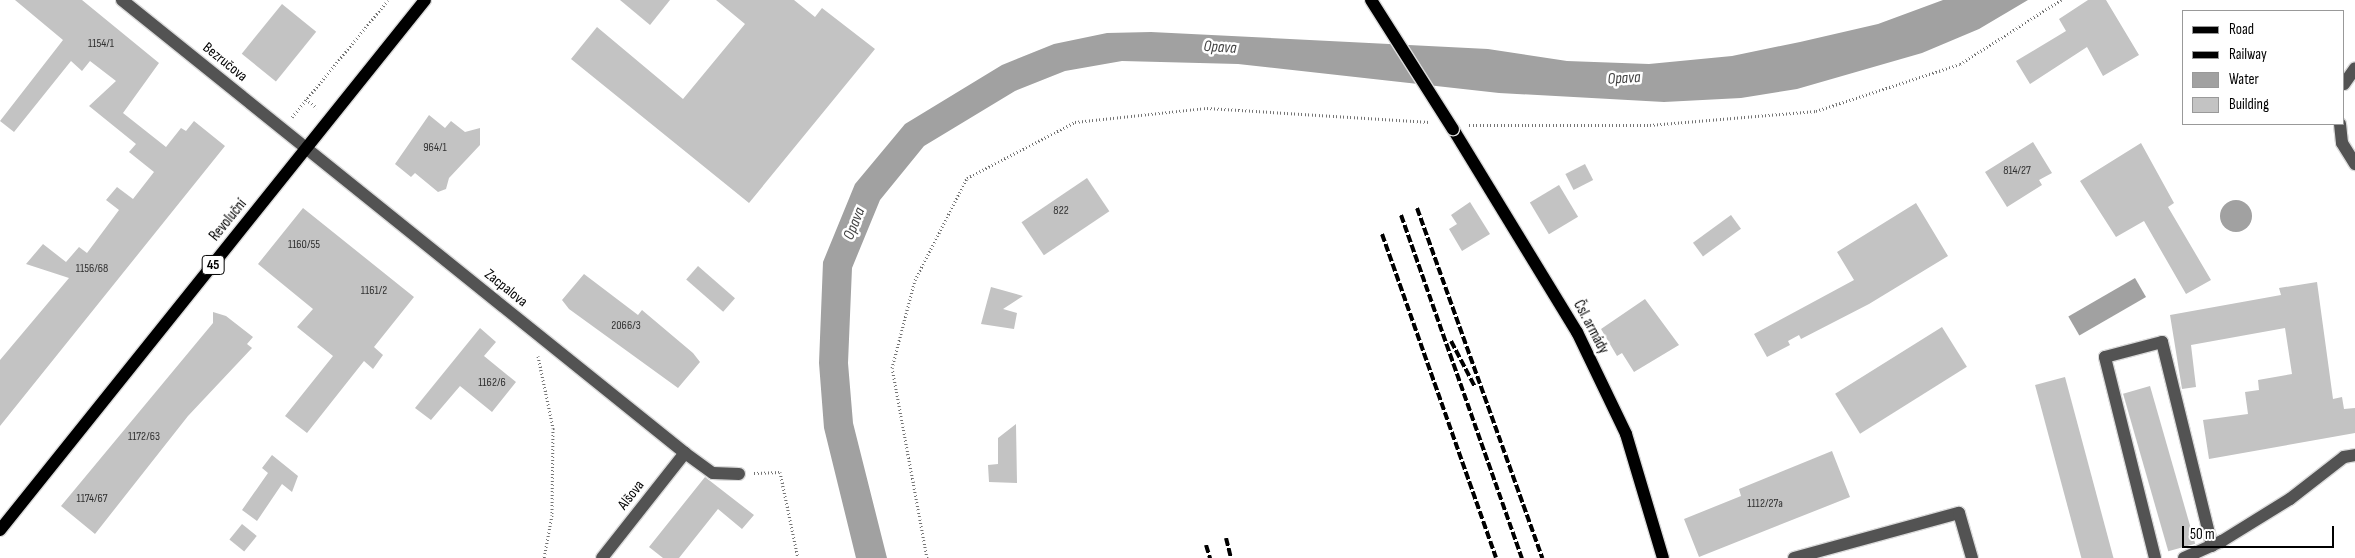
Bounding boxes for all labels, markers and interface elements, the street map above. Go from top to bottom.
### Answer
legend [2182,10,2345,125]
text: Road [2229,20,2254,39]
house number: 1154/1 [88,37,114,51]
water label: Opava [1203,37,1237,59]
street label: Bezručova [199,39,251,85]
text: Railway [2229,45,2267,64]
water label: Opava [1607,69,1641,89]
text: Water [2229,70,2259,89]
text: Building [2229,95,2269,114]
house number: 964/1 [423,141,447,155]
house number: 814/27 [2003,164,2031,178]
street label: Revoluční [206,195,250,245]
house number: 822 [1053,204,1069,218]
water label: Opava [840,205,870,243]
house number: 1160/55 [288,238,320,252]
road number: 45 [200,254,226,276]
house number: 1156/68 [76,262,108,276]
street label: Zacpalova [481,265,531,311]
house number: 1161/2 [361,284,387,298]
street label: Čsl. armády [1569,297,1613,357]
house number: 2066/3 [611,319,641,333]
house number: 1162/6 [478,376,506,390]
house number: 1172/63 [128,430,160,444]
street label: Alšova [614,477,648,513]
house number: 1174/67 [76,492,108,506]
house number: 1112/27a [1747,497,1783,511]
scale bar [2185,516,2338,548]
text: 50 m [2190,525,2215,544]

